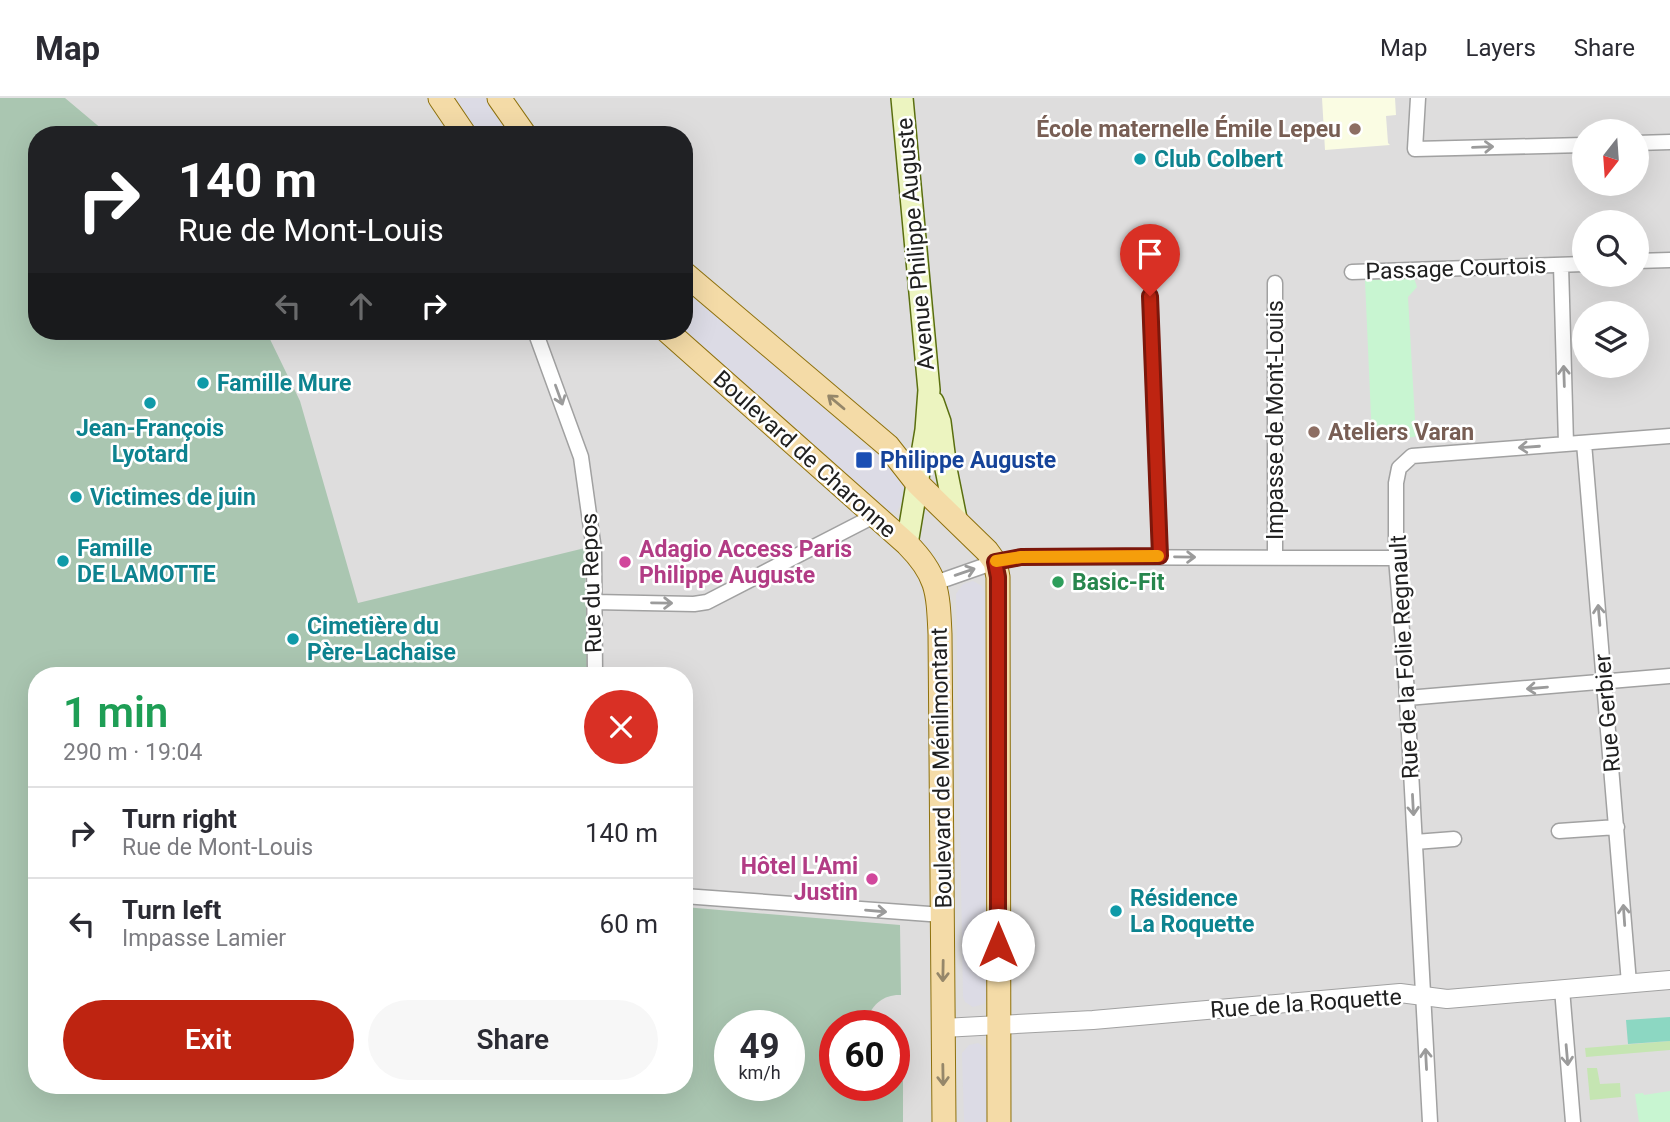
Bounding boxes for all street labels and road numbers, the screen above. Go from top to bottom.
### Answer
street label: Avenue Philippe Auguste [891,117,940,371]
street label: Passage Courtois [1365,252,1547,285]
street label: Impasse de Mont-Louis [1262,300,1289,540]
street label: Boulevard de Charonne [708,365,902,544]
street label: Rue du Repos [576,512,607,654]
street label: Rue de la Folie Regnault [1385,534,1424,780]
street label: Boulevard de Ménilmontant [926,627,957,909]
street label: Rue Gerbier [1589,652,1626,773]
street label: Rue de la Roquette [1209,983,1403,1024]

